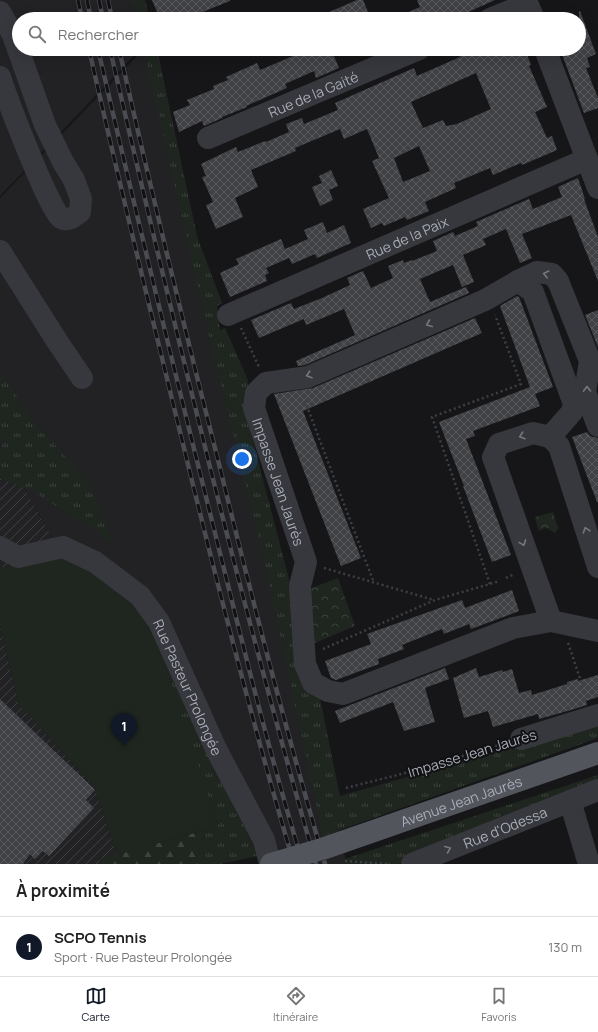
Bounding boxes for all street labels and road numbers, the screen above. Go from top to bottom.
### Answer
street label: Rue de la Gaité [265,66,361,121]
street label: Rue de la Paix [363,211,452,264]
street label: Impasse Jean Jaurès [249,415,309,548]
street label: Rue Pasteur Prolongée [149,616,227,759]
street label: Impasse Jean Jaurès [405,724,539,782]
street label: Avenue Jean Jaurès [398,771,524,831]
street label: Rue d'Odessa [460,802,550,852]

